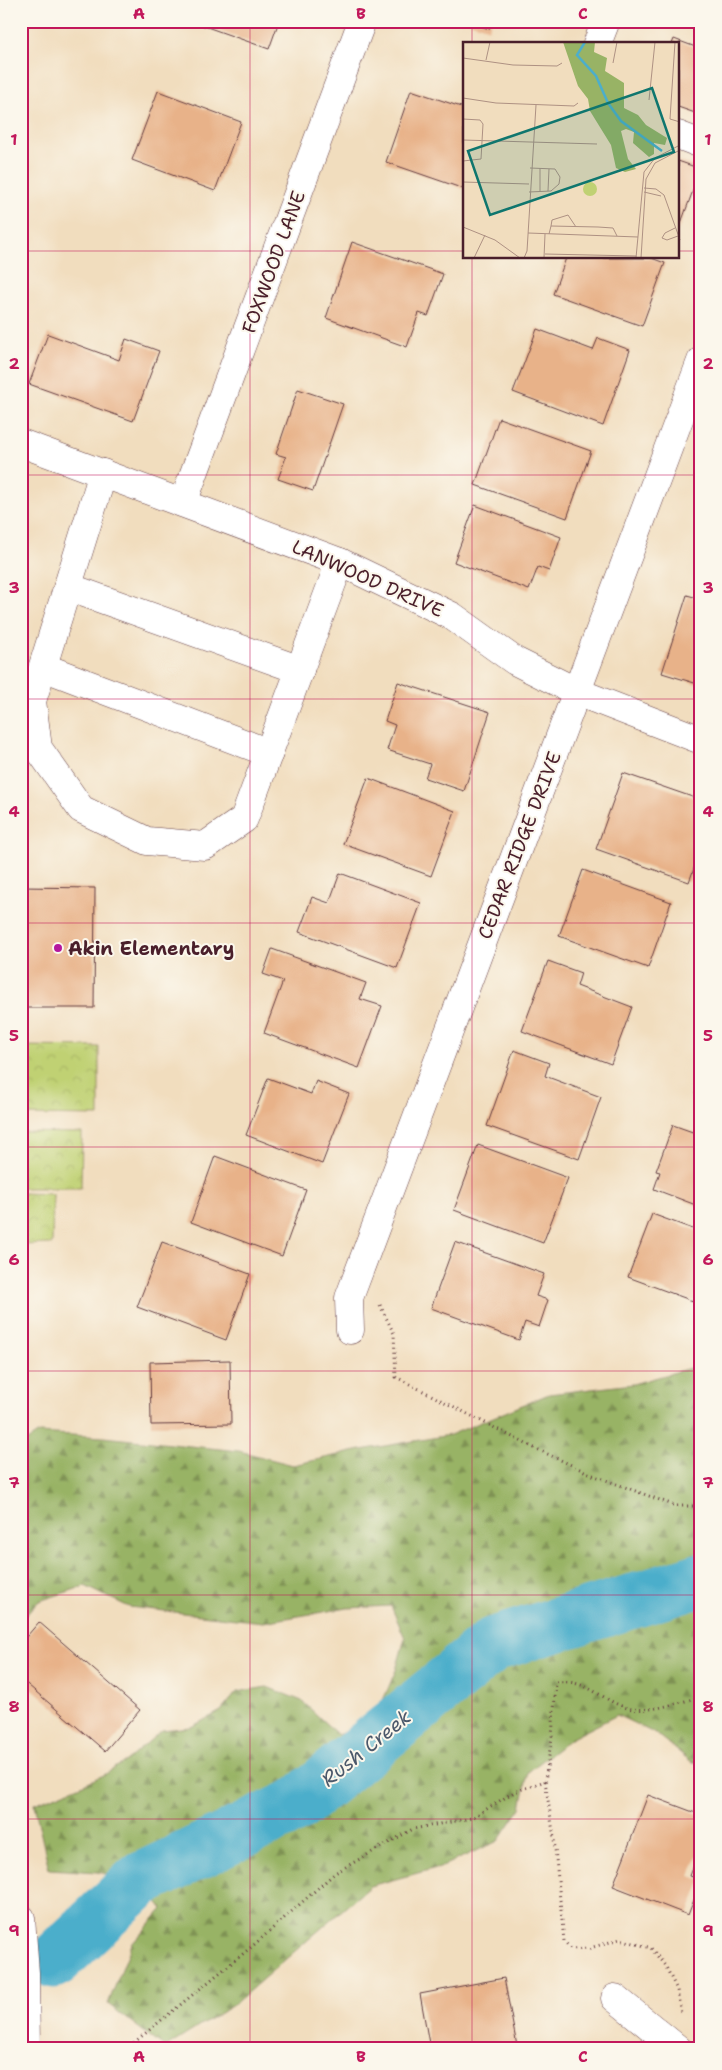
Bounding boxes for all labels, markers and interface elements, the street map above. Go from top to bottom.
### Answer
text: A [133,3,145,24]
text: B [356,3,366,24]
text: C [578,3,588,24]
inset map [463,42,680,259]
text: 1 [10,129,18,150]
text: 1 [704,129,712,150]
street label: FOXWOOD LANE [236,187,311,337]
text: 2 [8,353,20,374]
text: 2 [702,353,714,374]
street label: LANWOOD DRIVE [288,534,448,623]
text: 3 [8,577,20,598]
text: 3 [702,577,714,598]
street label: CEDAR RIDGE DRIVE [472,748,567,943]
text: 4 [8,801,20,822]
text: 4 [702,801,714,822]
place label: Akin Elementary [68,936,234,961]
marker: Akin Elementary [52,942,64,954]
text: 5 [9,1025,19,1046]
text: 5 [703,1025,713,1046]
text: 6 [8,1249,20,1270]
text: 6 [702,1249,714,1270]
text: 7 [8,1472,20,1493]
text: 7 [702,1472,714,1493]
text: 8 [8,1696,20,1717]
text: 8 [702,1696,714,1717]
water label: Rush Creek [316,1703,417,1792]
text: 9 [8,1920,20,1941]
text: 9 [702,1920,714,1941]
text: A [133,2046,145,2067]
text: B [356,2046,366,2067]
text: C [578,2046,588,2067]

